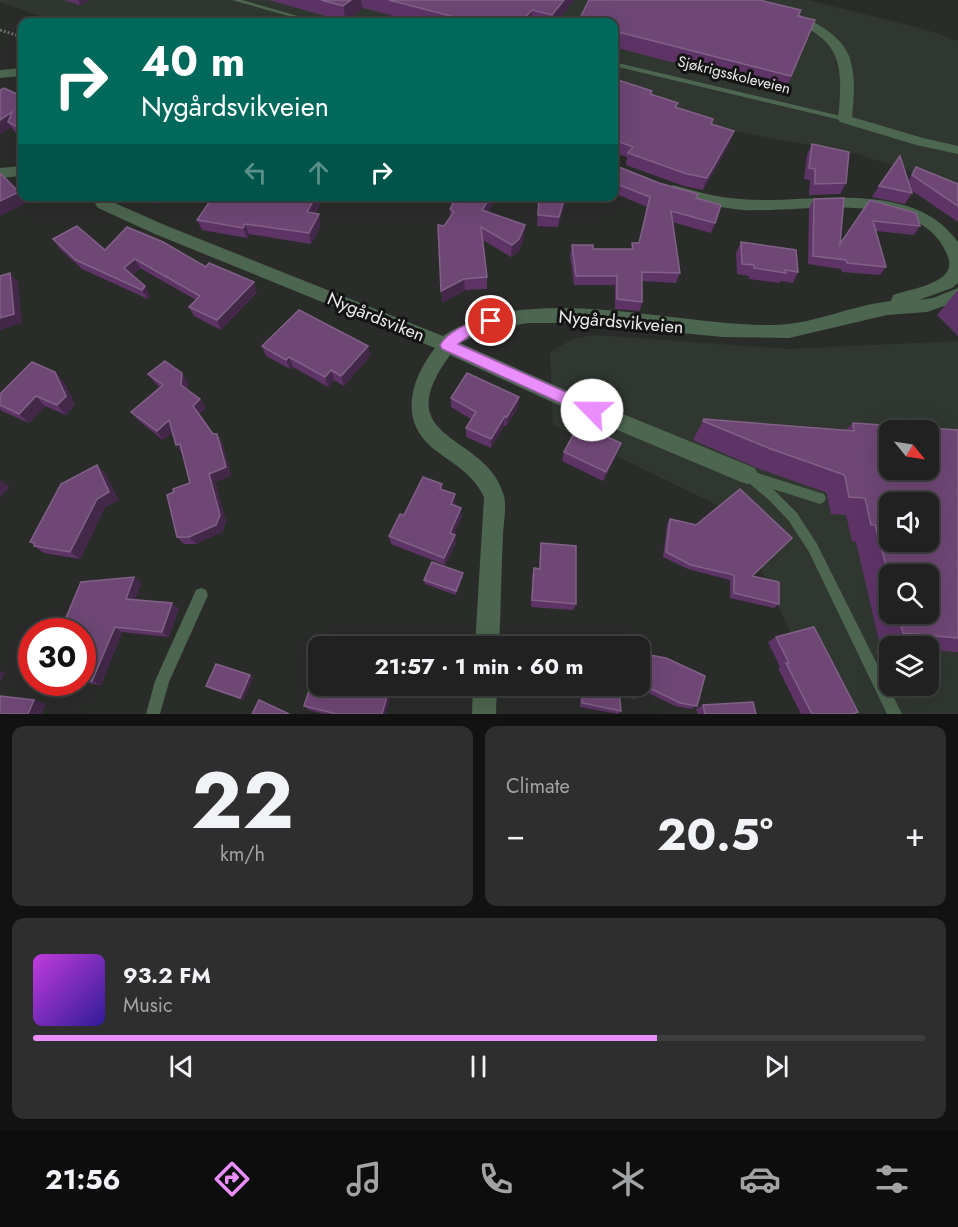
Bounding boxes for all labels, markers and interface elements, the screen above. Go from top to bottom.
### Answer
text: 40 m [141,31,245,92]
icon: right [42,42,120,120]
street label: Sjøkrigsskoleveien [675,50,793,100]
text: Nygårdsvikveien [141,87,329,126]
icon: left [239,156,272,189]
icon: ahead [302,156,335,189]
icon: right [365,156,398,189]
street label: Nygårdsviken [323,286,429,348]
pin [465,295,516,346]
icon: arrive [474,304,507,337]
street label: Nygårdsvikveien [557,304,685,340]
position arrow [560,378,624,442]
north arrow [879,420,939,480]
map controls [879,420,939,696]
button: sound [879,492,939,552]
button: search [879,564,939,624]
speed limit sign: 30 [18,618,96,696]
button: layers [879,636,939,696]
text: 21:57 · 1 min · 60 m [374,650,584,682]
text: 22 [191,745,294,857]
text: Climate [506,772,570,801]
text: 20.5° [657,802,773,867]
text: − [506,811,525,858]
text: + [905,811,925,858]
text: km/h [220,840,265,869]
text: 93.2 FM [123,959,211,991]
text: Music [123,991,173,1020]
icon: previous [165,1050,198,1083]
icon: pause [462,1050,495,1083]
icon: next [760,1050,793,1083]
icon: directions [211,1158,253,1200]
icon: music [343,1158,385,1200]
icon: phone [475,1158,517,1200]
icon: climate [607,1158,649,1200]
icon: car [739,1158,781,1200]
icon: filters [871,1158,913,1200]
text: 21:56 [45,1160,121,1199]

